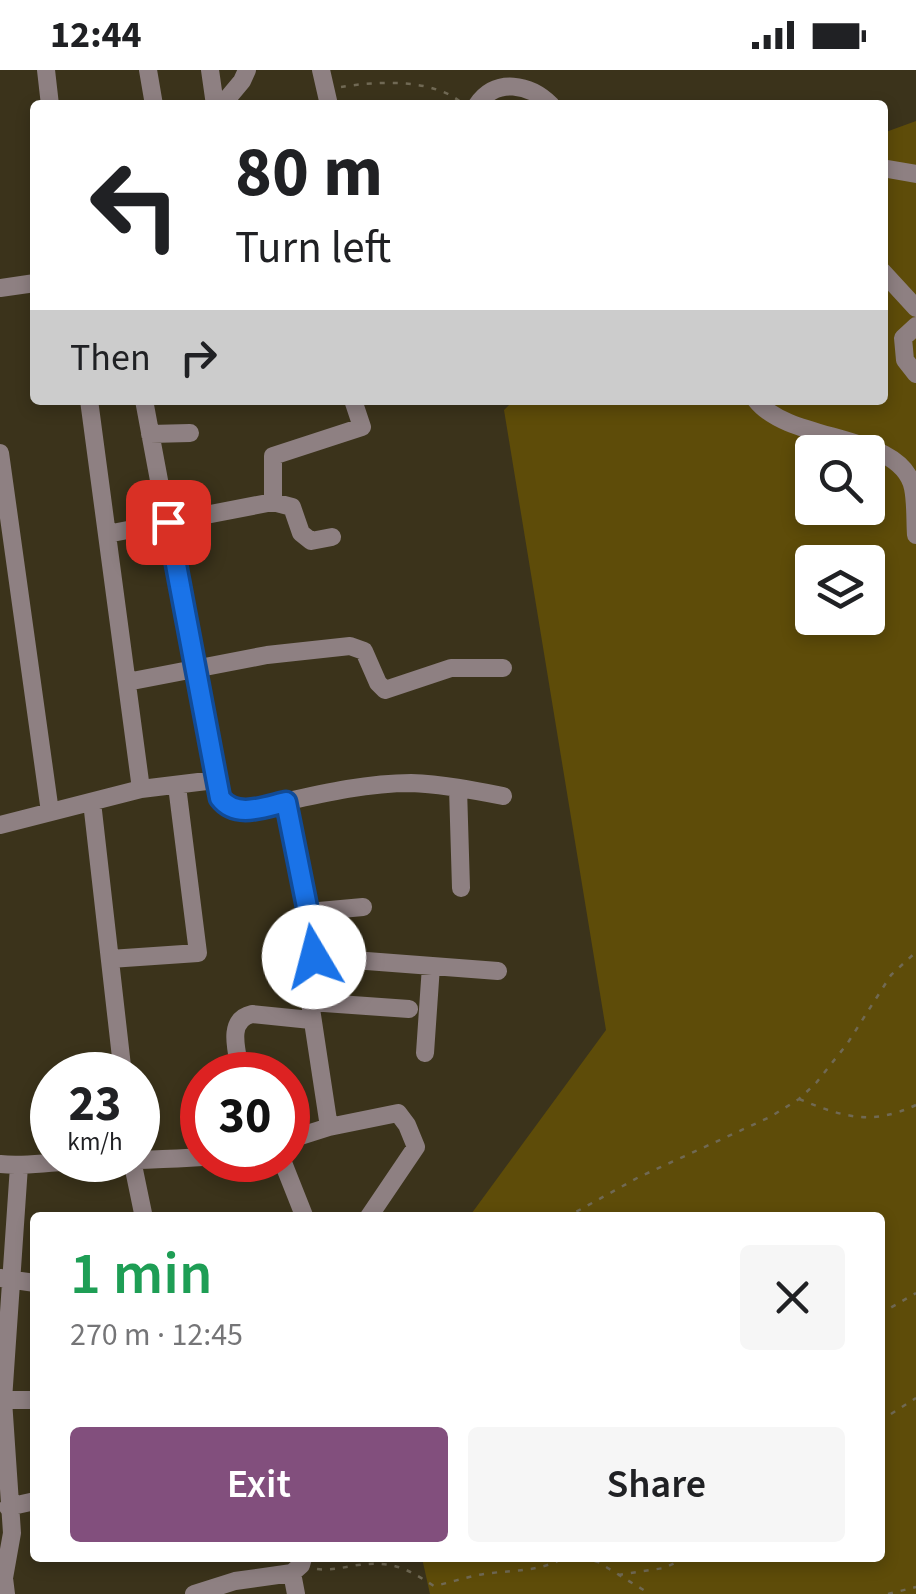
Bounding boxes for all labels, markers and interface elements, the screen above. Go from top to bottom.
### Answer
text: 12:44 [50,8,142,62]
text: 80 m [235,123,383,223]
icon: left [70,140,200,270]
text: Turn left [235,216,391,280]
icon: right [171,330,226,385]
text: Then [70,331,151,385]
map controls [795,435,885,635]
button: search [795,435,885,525]
pin [126,480,211,565]
icon: arrive [141,495,196,550]
button: layers [795,545,885,635]
position arrow [262,905,366,1009]
speed limit sign: 30 [180,1052,310,1182]
text: 23 [69,1069,121,1140]
text: km/h [67,1124,123,1160]
text: 1 min [70,1232,213,1317]
button: close [740,1245,845,1350]
text: 270 m · 12:45 [70,1312,243,1358]
button: Exit [70,1427,448,1542]
button: Share [468,1427,845,1542]

